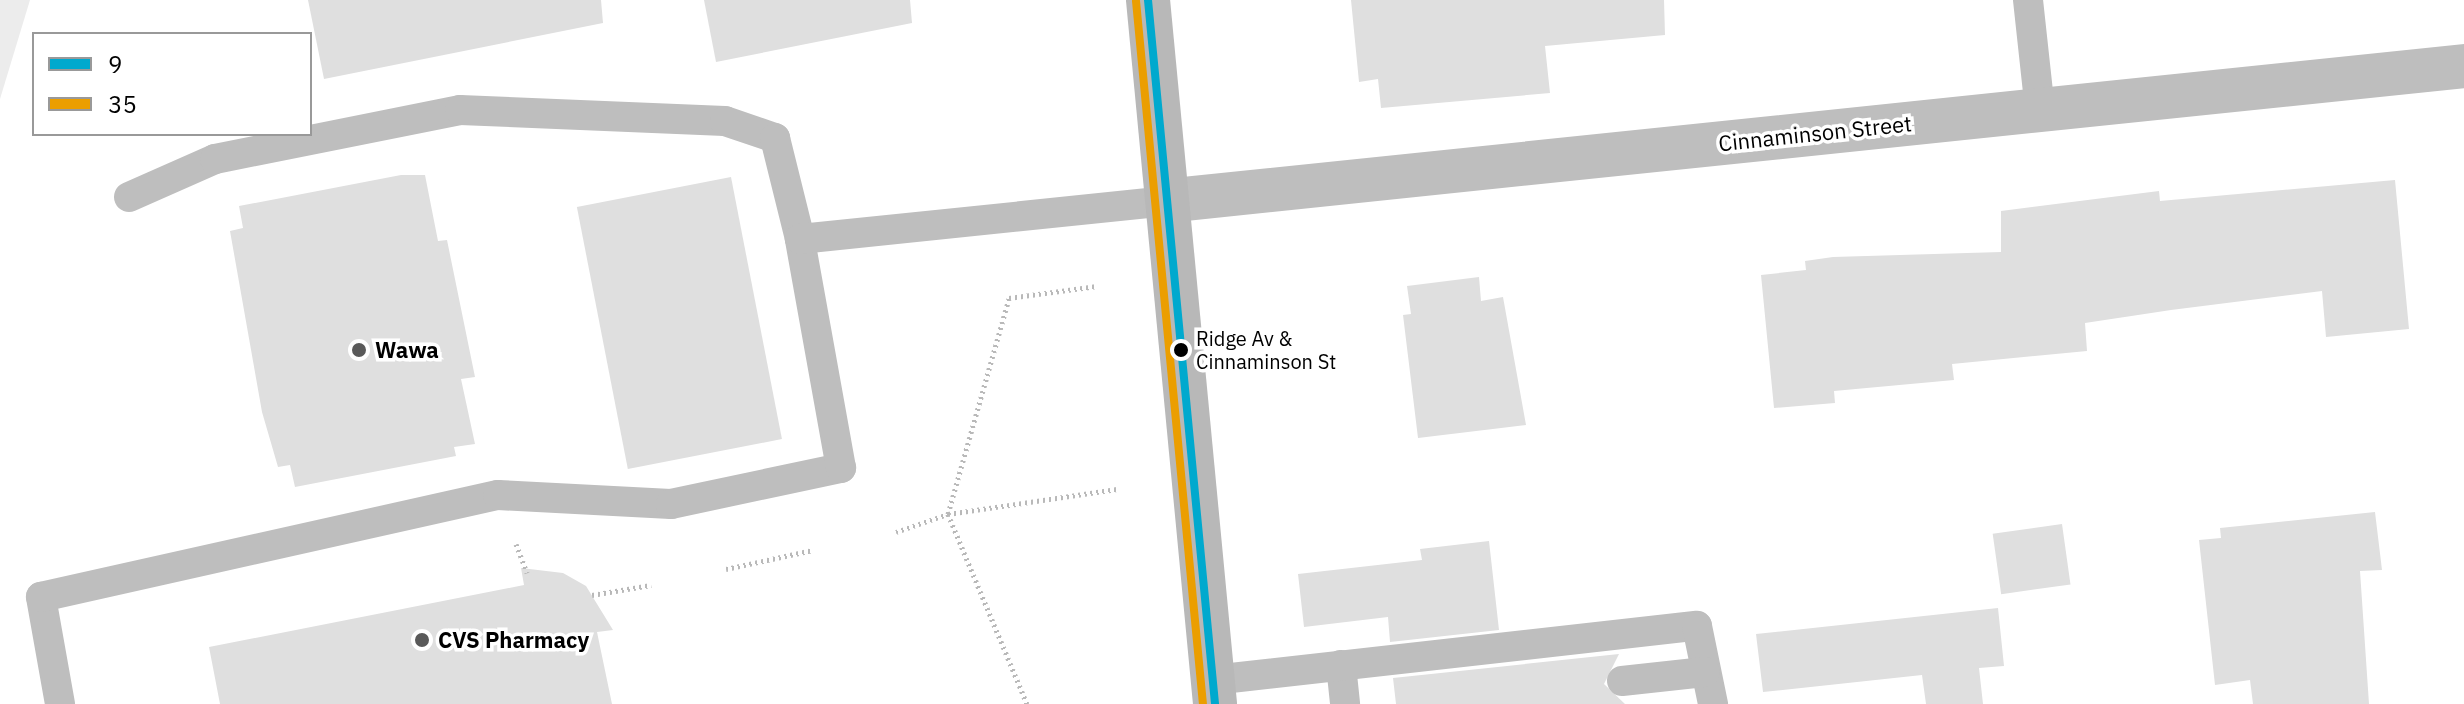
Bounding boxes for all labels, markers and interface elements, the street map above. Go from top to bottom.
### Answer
legend [32,32,312,136]
text: 9 [108,48,122,80]
text: 35 [108,88,137,120]
street label: Cinnaminson Street [1717,110,1913,156]
place label: Ridge Av & Cinnaminson St [1196,326,1336,373]
place label: Wawa [375,337,439,363]
marker: Wawa [350,341,368,359]
marker: Ridge Av & Cinnaminson St [1173,342,1189,358]
place label: CVS Pharmacy [438,627,589,653]
marker: CVS Pharmacy [413,631,431,649]

